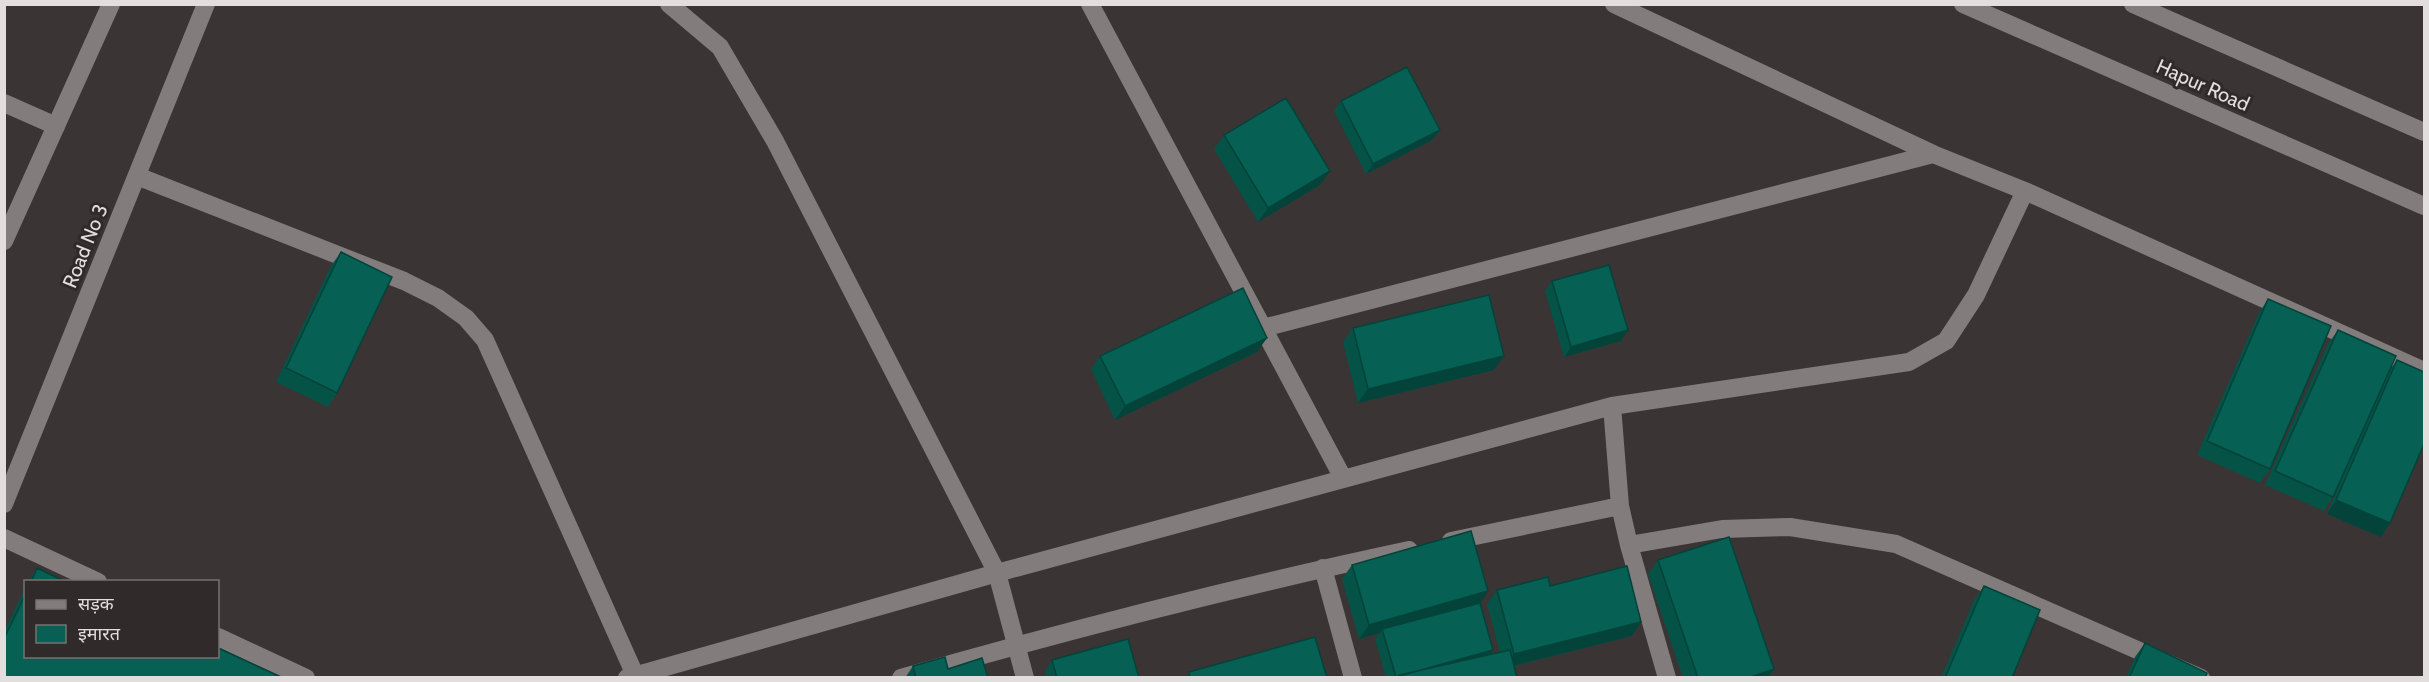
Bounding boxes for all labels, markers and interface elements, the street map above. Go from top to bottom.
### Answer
street label: Hapur Road [2153,54,2253,116]
street label: Road No 3 [57,201,113,291]
legend [24,580,219,658]
text: सड़क [78,593,115,615]
text: इमारत [78,623,121,645]

